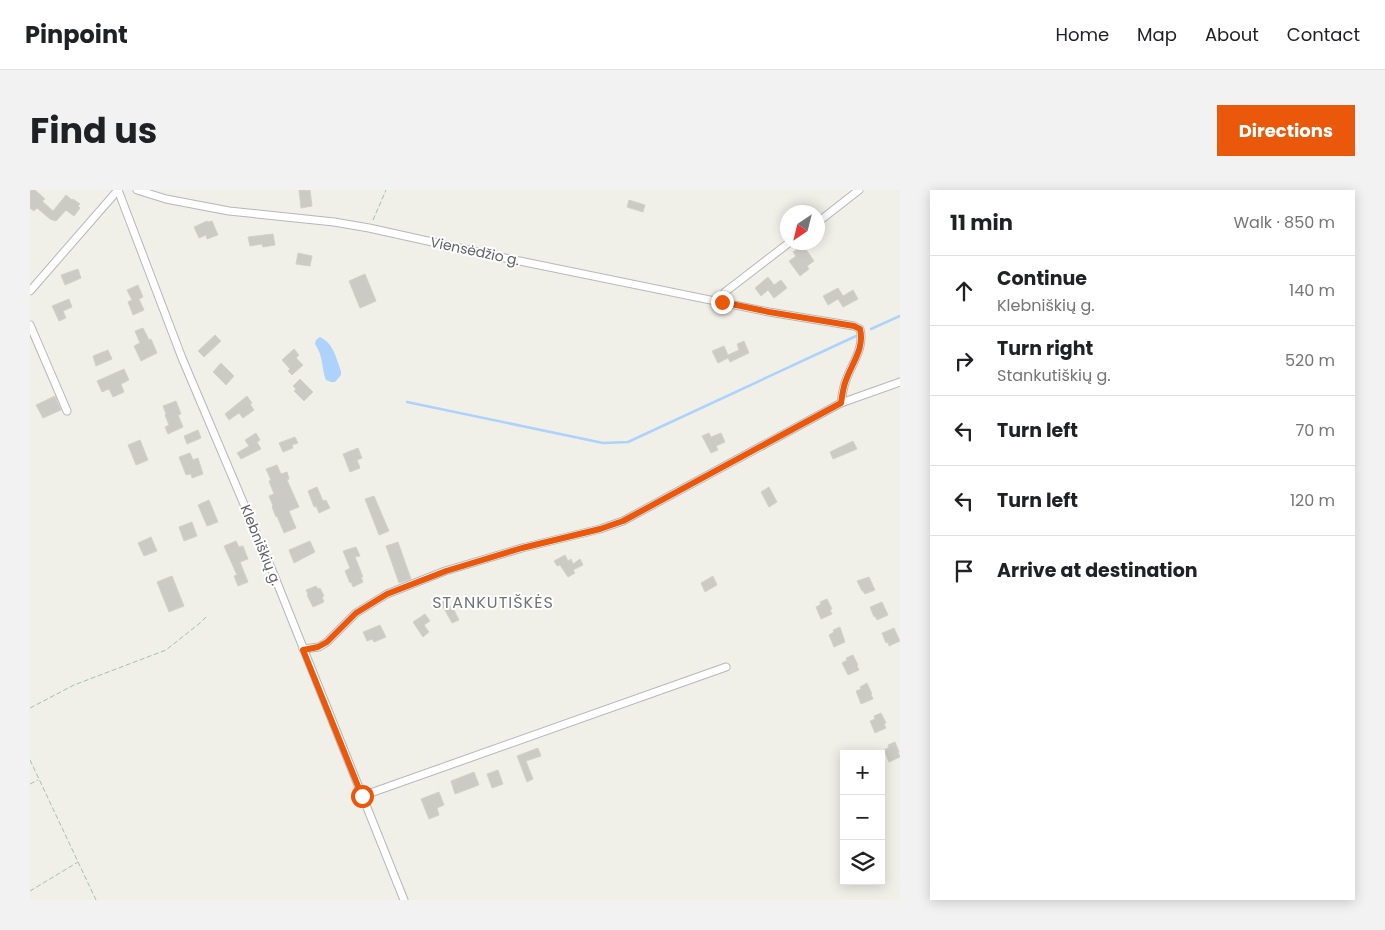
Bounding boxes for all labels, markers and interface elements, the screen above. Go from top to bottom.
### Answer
text: Pinpoint [25,18,128,51]
text: Home [1055,22,1109,47]
text: Map [1137,22,1177,47]
text: About [1205,22,1259,47]
text: Contact [1287,22,1360,47]
button: Directions [1217,105,1355,156]
text: Find us [30,106,157,155]
north arrow [780,205,825,250]
text: 11 min [950,208,1013,237]
text: Walk · 850 m [1234,211,1335,234]
street label: Viensėdžio g. [428,232,522,270]
text: Continue [997,265,1087,292]
icon: ahead [950,277,978,305]
text: 140 m [1289,279,1335,302]
route end [711,291,734,314]
text: Klebniškių g. [997,294,1095,317]
text: Turn right [997,335,1093,362]
icon: right [950,347,978,375]
text: 520 m [1285,349,1335,372]
text: Stankutiškių g. [997,364,1111,387]
icon: left [950,417,978,445]
text: Turn left [997,417,1078,444]
text: 70 m [1295,419,1335,442]
icon: left [950,487,978,515]
text: Turn left [997,487,1078,514]
text: 120 m [1290,489,1335,512]
street label: Klebniškių g. [236,502,286,588]
icon: arrive [950,557,978,585]
text: Arrive at destination [997,557,1198,584]
district label: STANKUTIŠKĖS [432,591,554,614]
map controls [840,750,885,885]
button: + [840,750,885,795]
route start [351,785,374,808]
button: − [840,795,885,840]
button: layers [840,840,885,885]

